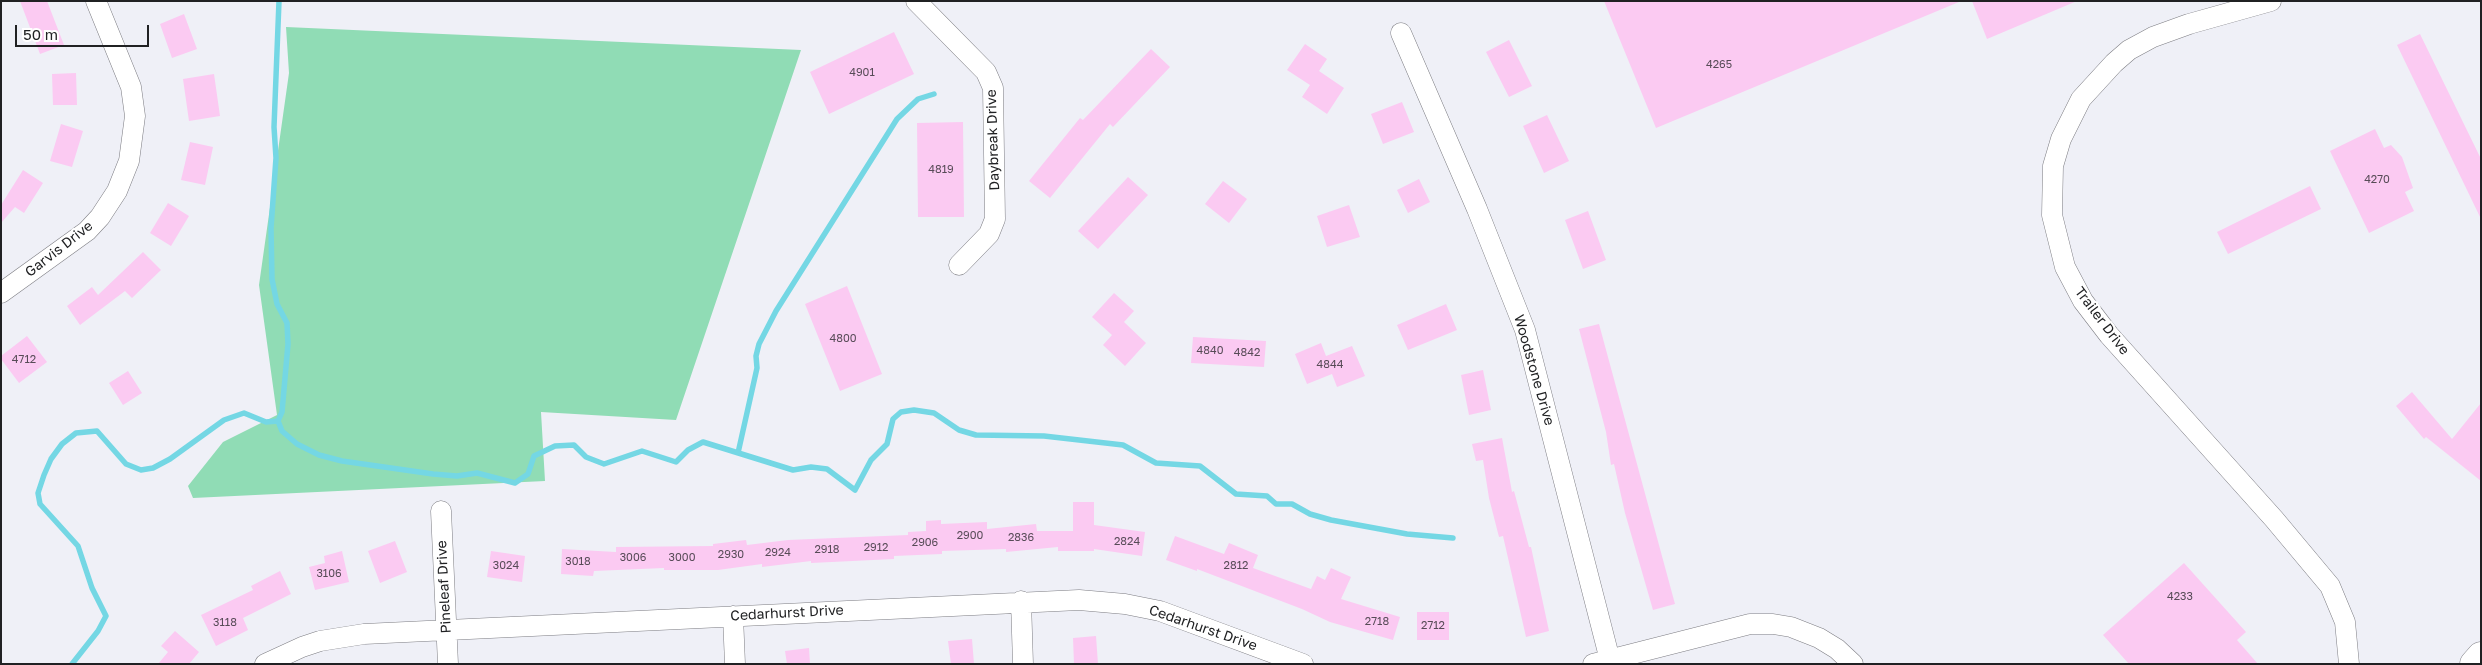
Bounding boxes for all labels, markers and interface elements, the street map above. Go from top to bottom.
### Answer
scale bar [18,15,151,47]
text: 50 m [23,25,58,43]
house number: 4265 [1706,58,1732,72]
house number: 4901 [849,66,875,80]
street label: Daybreak Drive [983,89,1003,191]
house number: 4819 [928,163,954,177]
house number: 4270 [2364,173,2390,187]
street label: Garvis Drive [22,217,96,281]
street label: Trailer Drive [2071,284,2133,358]
street label: Woodstone Drive [1510,313,1558,427]
house number: 4800 [829,332,857,346]
house number: 4840 [1197,344,1223,358]
house number: 4842 [1234,346,1260,360]
house number: 4712 [12,353,36,367]
house number: 4844 [1317,358,1343,372]
house number: 2900 [957,529,983,543]
house number: 2836 [1008,531,1034,545]
house number: 2824 [1114,535,1140,549]
house number: 2906 [912,536,938,550]
street label: Pineleaf Drive [433,540,455,634]
house number: 2912 [864,541,888,555]
house number: 2918 [814,543,840,557]
house number: 2924 [765,546,791,560]
house number: 2930 [718,548,744,562]
house number: 3006 [620,551,646,565]
house number: 3000 [669,551,695,565]
house number: 3018 [565,555,591,569]
house number: 3024 [493,559,519,573]
house number: 2812 [1224,559,1248,573]
house number: 3106 [316,567,342,581]
house number: 4233 [2167,590,2193,604]
street label: Cedarhurst Drive [730,602,844,624]
street label: Cedarhurst Drive [1147,602,1259,654]
house number: 2718 [1365,615,1389,629]
house number: 3118 [213,616,237,630]
house number: 2712 [1421,619,1445,633]

